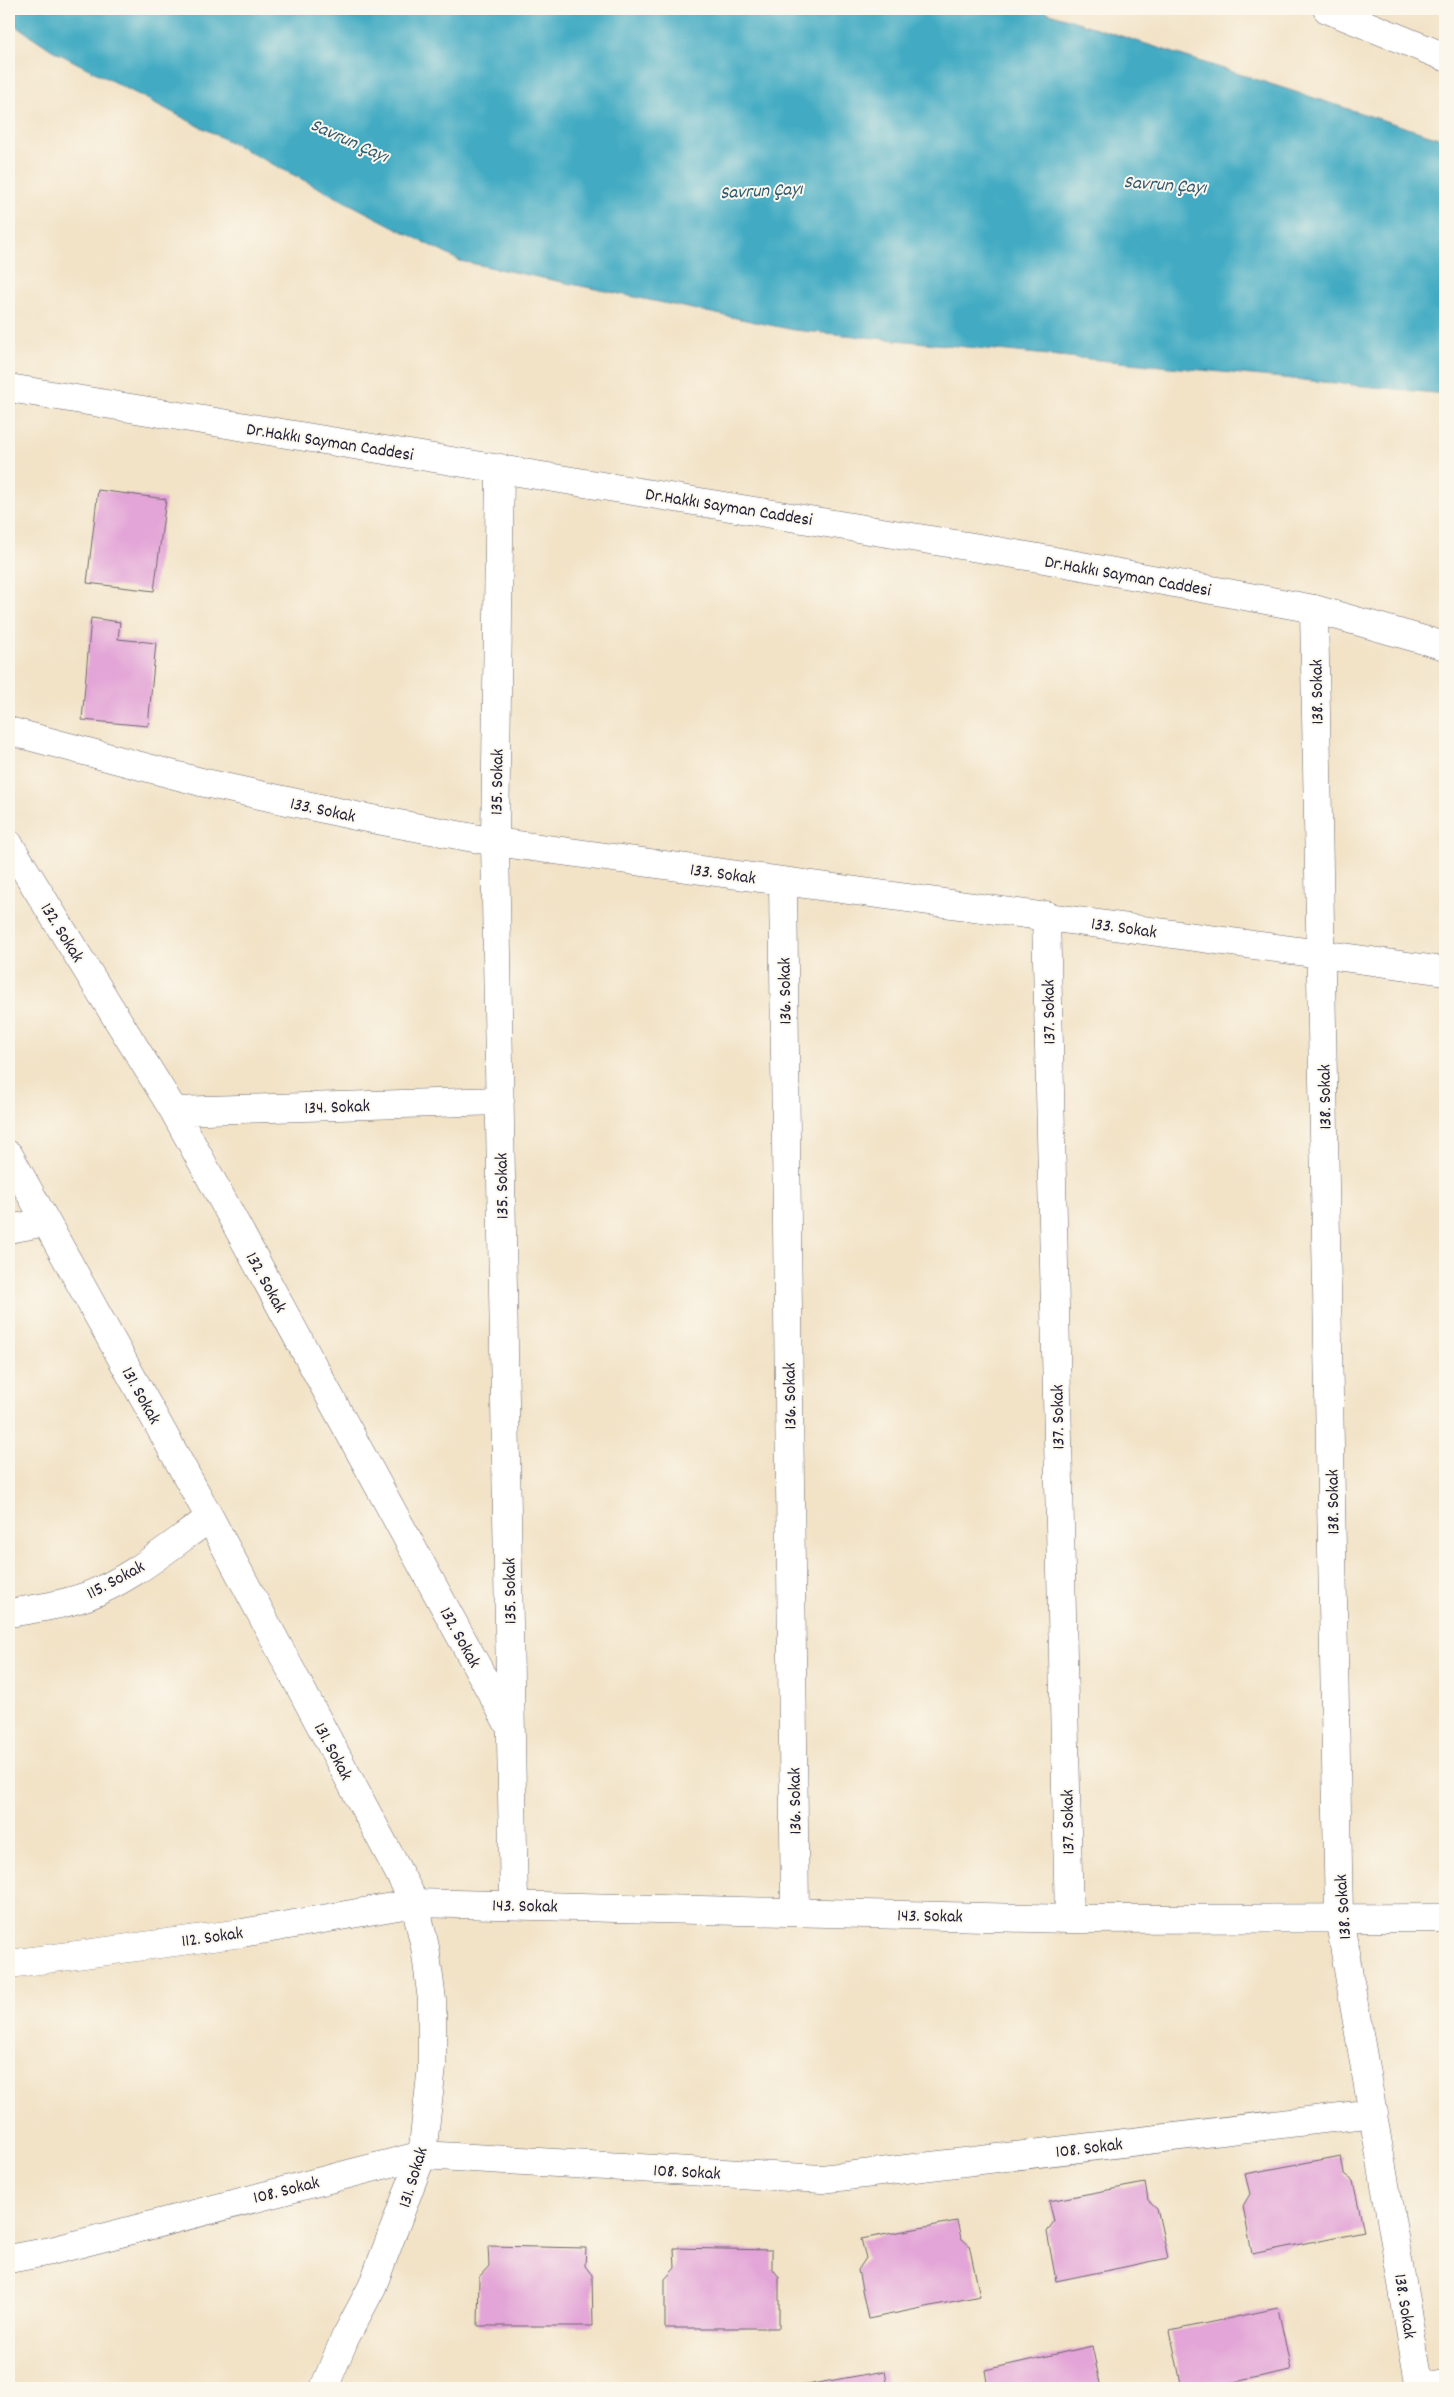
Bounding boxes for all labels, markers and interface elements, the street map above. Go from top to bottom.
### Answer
water label: Savrun Çayı [305,113,393,172]
water label: Savrun Çayı [1123,170,1208,203]
water label: Savrun Çayı [719,177,805,208]
street label: Dr.Hakkı Sayman Caddesi [244,418,415,469]
street label: Dr.Hakkı Sayman Caddesi [643,483,814,534]
street label: Dr.Hakkı Sayman Caddesi [1042,551,1213,604]
street label: 138. Sokak [1305,659,1332,725]
street label: 135. Sokak [485,749,512,816]
street label: 133. Sokak [288,792,357,831]
street label: 133. Sokak [688,858,757,892]
street label: 132. Sokak [33,899,89,968]
street label: 133. Sokak [1089,912,1158,946]
street label: 136. Sokak [773,957,800,1025]
street label: 137. Sokak [1037,979,1064,1045]
street label: 138. Sokak [1313,1064,1340,1130]
street label: 134. Sokak [304,1095,370,1122]
street label: 135. Sokak [490,1152,517,1219]
street label: 132. Sokak [238,1248,292,1318]
street label: 136. Sokak [778,1362,805,1430]
street label: 131. Sokak [114,1363,166,1429]
street label: 137. Sokak [1046,1384,1073,1450]
street label: 138. Sokak [1321,1469,1348,1535]
street label: 115. Sokak [83,1556,150,1607]
street label: 135. Sokak [498,1557,525,1624]
street label: 132. Sokak [432,1603,486,1673]
street label: 131. Sokak [306,1719,357,1785]
street label: 136. Sokak [783,1767,810,1835]
street label: 137. Sokak [1056,1789,1083,1855]
street label: 138. Sokak [1330,1873,1359,1940]
street label: 143. Sokak [492,1894,558,1921]
street label: 143. Sokak [897,1904,963,1931]
street label: 112. Sokak [180,1922,245,1955]
street label: 108. Sokak [1054,2133,1124,2166]
street label: 131. Sokak [393,2144,435,2211]
street label: 108. Sokak [653,2159,721,2188]
street label: 108. Sokak [251,2171,322,2212]
street label: 138. Sokak [1386,2272,1421,2341]

